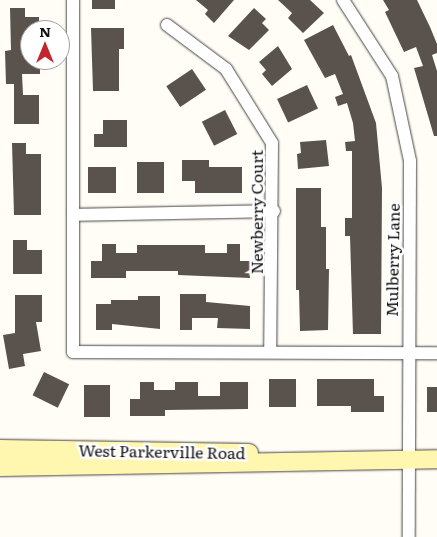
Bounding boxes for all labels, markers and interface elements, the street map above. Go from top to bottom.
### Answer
north arrow [20,20,70,70]
text: N [39,21,51,41]
street label: Newberry Court [246,150,266,274]
street label: Mulberry Lane [381,203,403,317]
street label: West Parkerville Road [78,440,246,462]

